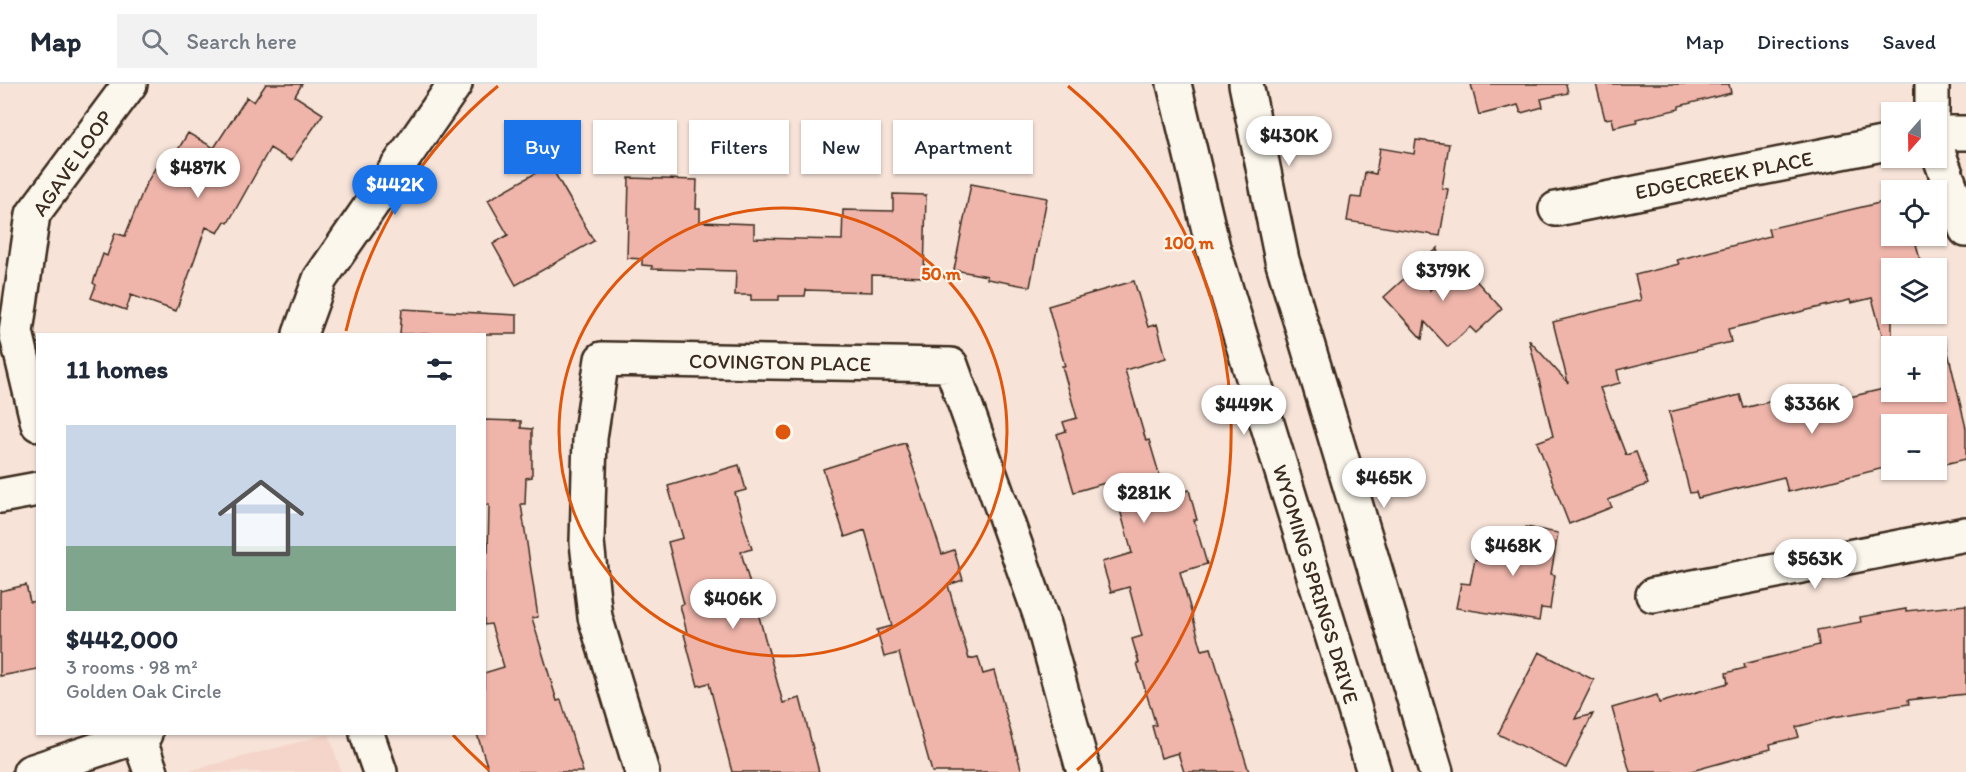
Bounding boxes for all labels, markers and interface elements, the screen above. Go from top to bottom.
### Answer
search box [117,14,537,68]
text: Map [30,24,81,58]
icon: search [138,25,171,58]
text: Search here [186,28,297,55]
text: Map [1686,29,1724,54]
text: Directions [1757,29,1849,54]
text: Saved [1882,29,1936,54]
north arrow [1881,102,1947,168]
map controls [1881,102,1947,480]
street label: AGAVE LOOP [27,105,117,221]
pin: $430K [1247,116,1331,167]
chip: Buy [504,120,581,174]
chip: Rent [593,120,677,174]
chip: Filters [689,120,789,174]
chip: New [801,120,881,174]
chip: Apartment [893,120,1033,174]
text: $430K [1260,123,1318,147]
street label: EDGECREEK PLACE [1633,146,1815,204]
pin: $487K [156,148,240,199]
text: $487K [170,155,226,179]
pin: $442K [353,165,437,216]
text: $442K [366,172,424,196]
button: locate [1881,180,1947,246]
text: 100 m [1164,232,1215,254]
pin: $379K [1401,251,1485,302]
text: $379K [1416,258,1470,282]
button: layers [1881,258,1947,324]
text: 50 m [921,263,962,285]
button: + [1881,336,1947,402]
street label: COVINGTON PLACE [689,348,872,376]
text: 11 homes [66,353,168,385]
icon: filters [423,353,456,386]
pin: $336K [1770,384,1854,435]
pin: $449K [1202,385,1286,436]
text: $336K [1784,391,1840,415]
text: $449K [1215,392,1273,416]
button: − [1881,414,1947,480]
centre of rings [773,422,793,442]
pin: $465K [1342,458,1426,509]
street label: WYOMING SPRINGS DRIVE [1268,461,1364,707]
icon: home [207,464,315,572]
text: $465K [1356,465,1412,489]
pin: $281K [1102,473,1186,524]
text: $281K [1117,480,1171,504]
pin: $468K [1471,526,1555,577]
text: $468K [1485,533,1541,557]
pin: $563K [1773,539,1857,590]
text: $563K [1788,546,1842,570]
pin: $406K [691,579,775,630]
text: $406K [704,586,762,610]
text: $442,000 [66,623,178,655]
text: 3 rooms · 98 m² [66,655,198,679]
text: Golden Oak Circle [66,679,222,703]

